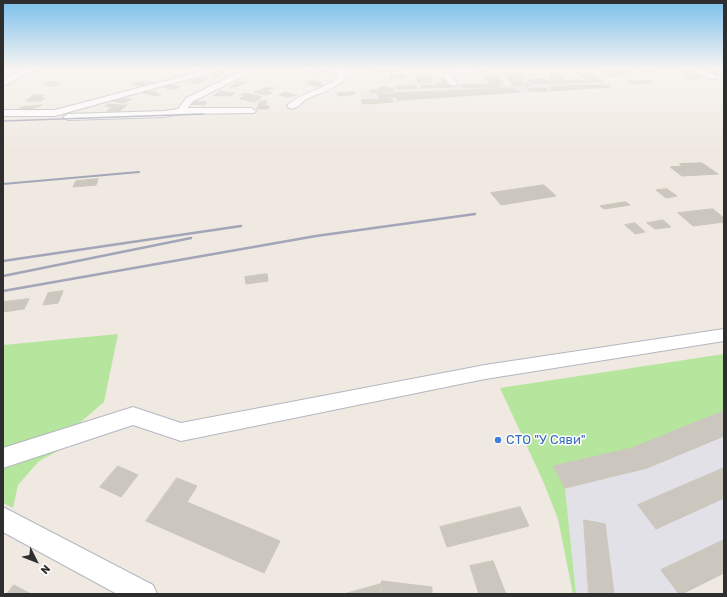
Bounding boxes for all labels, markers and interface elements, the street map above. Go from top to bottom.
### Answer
place label: СТО "У Сяви" [506,432,586,448]
marker: СТО "У Сяви" [493,435,503,445]
north arrow [16,541,56,581]
text: N [38,562,53,577]

